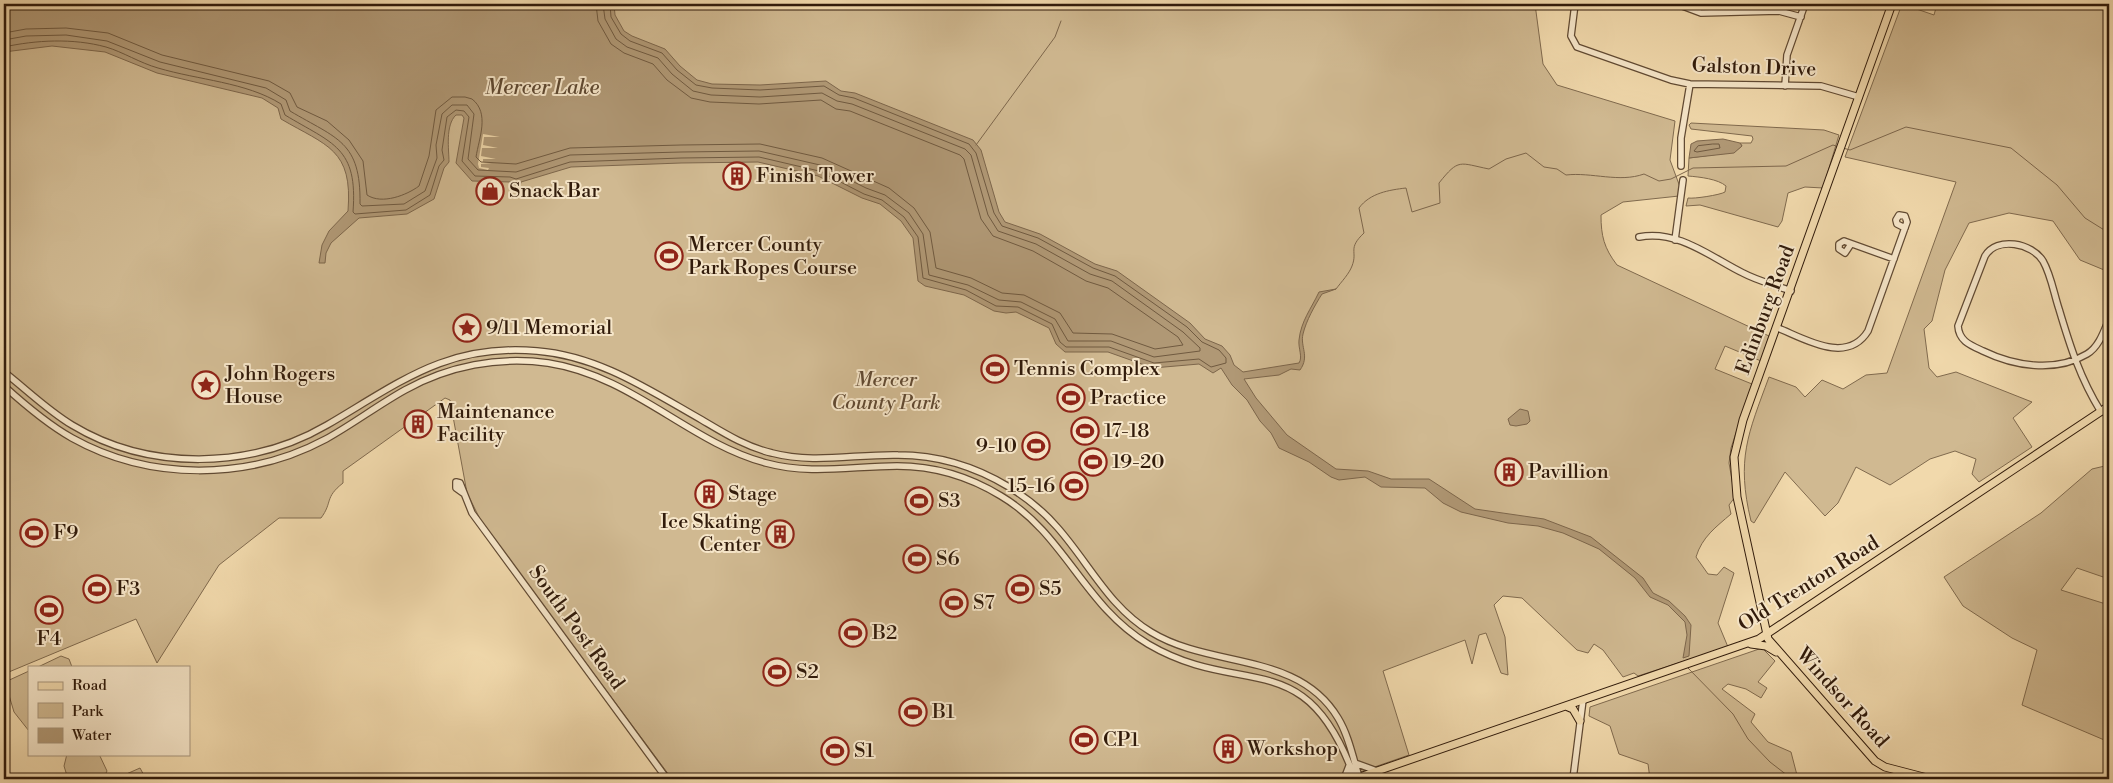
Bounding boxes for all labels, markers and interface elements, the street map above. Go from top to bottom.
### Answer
street label: Galston Drive [1691,53,1817,83]
water label: Mercer Lake [485,75,599,101]
building icon: Finish Tower [722,161,752,191]
place label: Finish Tower [756,164,875,189]
shop icon: Snack Bar [475,176,505,206]
place label: Snack Bar [509,179,600,204]
place label: Mercer County Park Ropes Course [688,233,857,281]
sports icon: Mercer County Park Ropes Course [654,241,684,271]
street label: Edinburg Road [1731,241,1801,378]
place icon: 9/11 Memorial [452,313,482,343]
place label: 9/11 Memorial [486,316,612,341]
sports icon: Tennis Complex [980,354,1010,384]
place label: Tennis Complex [1014,357,1161,382]
place label: John Rogers House [224,362,335,410]
park label: Mercer County Park [831,368,941,416]
place icon: John Rogers House [191,370,221,400]
sports icon: Practice [1056,383,1086,413]
place label: Practice [1090,386,1166,411]
place label: Maintenance Facility [437,400,555,448]
building icon: Maintenance Facility [403,409,433,439]
sports icon: 17-18 [1070,416,1100,446]
place label: 17-18 [1104,419,1149,444]
sports icon: 9-10 [1021,431,1051,461]
place label: 9-10 [976,434,1017,459]
sports icon: 19-20 [1078,447,1108,477]
place label: 19-20 [1112,450,1165,475]
building icon: Pavillion [1494,457,1524,487]
place label: Pavillion [1528,460,1609,485]
sports icon: 15-16 [1059,471,1089,501]
place label: 15-16 [1007,474,1055,499]
building icon: Stage [694,479,724,509]
place label: Stage [728,482,777,507]
sports icon: S3 [904,486,934,516]
place label: S3 [938,489,961,514]
place label: Ice Skating Center [660,510,762,558]
sports icon: F9 [19,518,49,548]
building icon: Ice Skating Center [765,519,795,549]
place label: F9 [53,521,78,546]
street label: Old Trenton Road [1734,530,1885,637]
sports icon: S6 [902,544,932,574]
place label: S6 [936,547,960,572]
street label: South Post Road [523,561,630,696]
sports icon: F3 [82,574,112,604]
sports icon: S5 [1005,574,1035,604]
place label: F3 [116,577,140,602]
place label: S5 [1039,577,1062,602]
sports icon: S7 [939,588,969,618]
place label: S7 [973,591,995,616]
sports icon: F4 [34,595,64,625]
sports icon: B2 [838,618,868,648]
place label: B2 [871,621,897,646]
place label: F4 [36,627,62,652]
street label: Windsor Road [1790,642,1894,754]
sports icon: S2 [762,657,792,687]
place label: S2 [796,660,819,685]
legend [28,666,190,756]
text: Road [72,676,107,695]
sports icon: B1 [898,697,928,727]
place label: B1 [931,700,955,725]
text: Park [72,702,104,721]
sports icon: CP1 [1069,725,1099,755]
text: Water [71,726,112,745]
place label: CP1 [1103,728,1139,753]
building icon: Workshop [1213,734,1243,764]
sports icon: S1 [820,736,850,766]
place label: Workshop [1246,737,1338,762]
place label: S1 [854,739,874,764]

